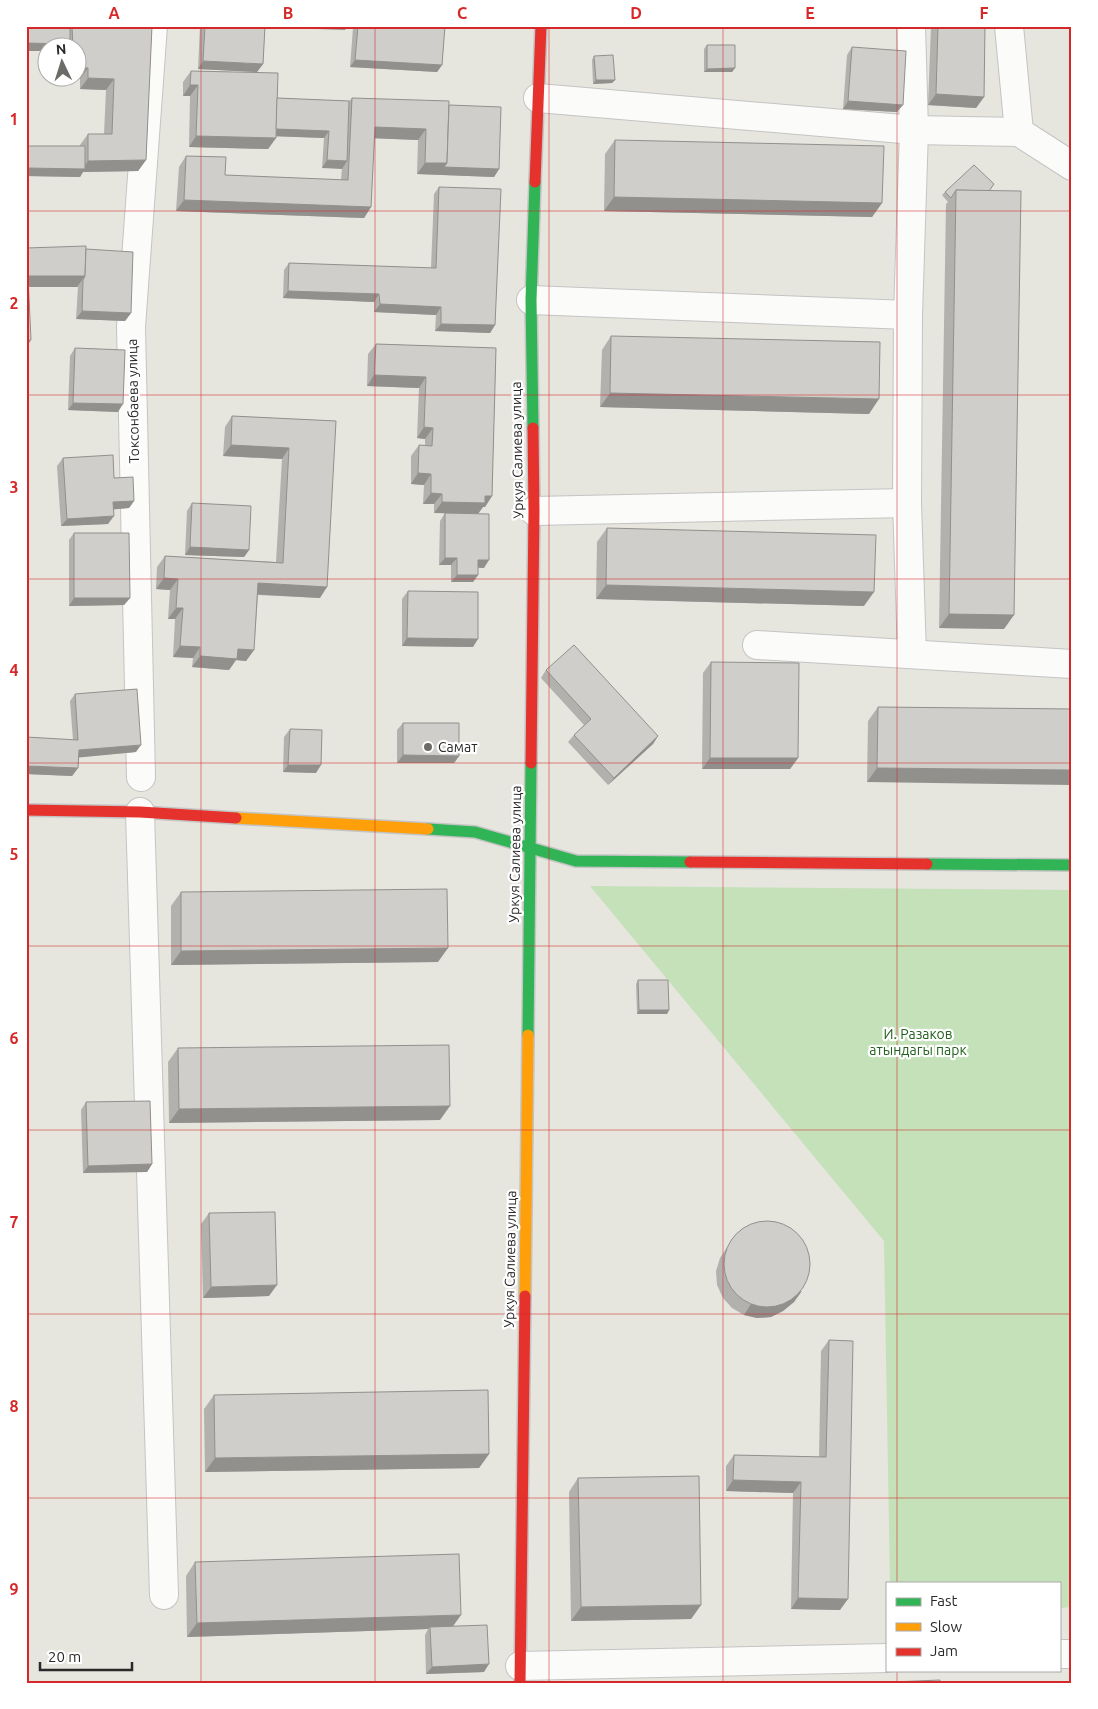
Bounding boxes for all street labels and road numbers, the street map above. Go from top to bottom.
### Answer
street label: Токсонбаева улица [124,339,142,463]
street label: Уркуя Салиева улица [508,381,526,519]
street label: Уркуя Салиева улица [506,785,524,923]
street label: Уркуя Салиева улица [501,1190,519,1328]

